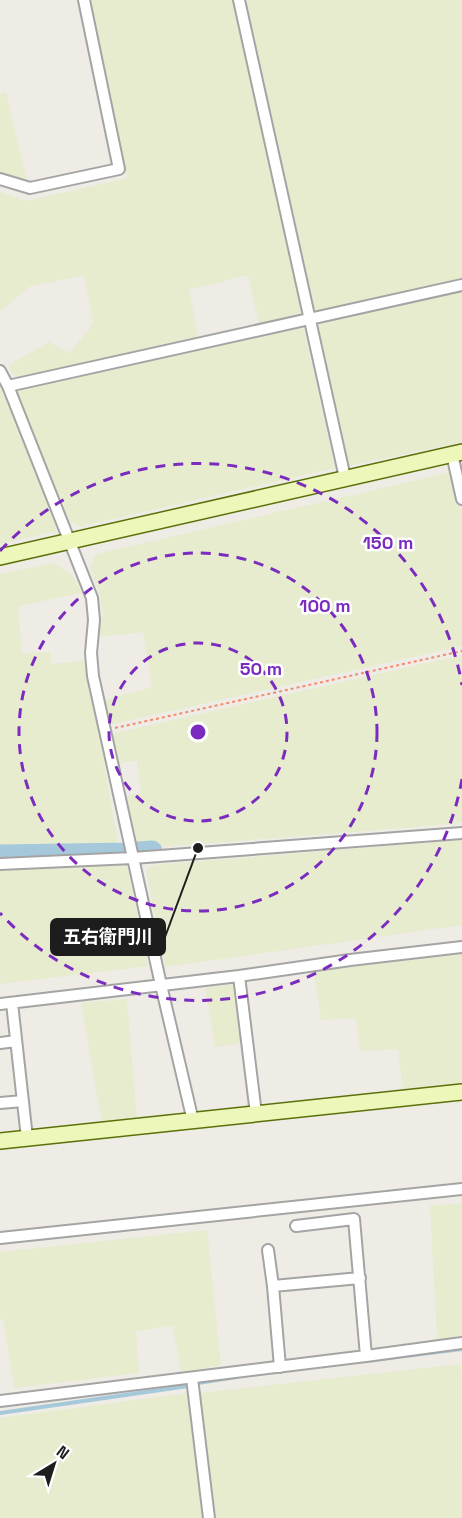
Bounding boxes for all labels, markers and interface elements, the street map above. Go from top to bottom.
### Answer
text: 150 m [363,531,413,554]
text: 100 m [299,594,351,617]
text: 50 m [240,657,282,680]
centre of rings [188,722,208,742]
callout: 五右衛門川 [51,919,165,955]
text: 五右衛門川 [63,925,153,948]
north arrow [24,1434,84,1494]
text: N [52,1441,74,1464]

